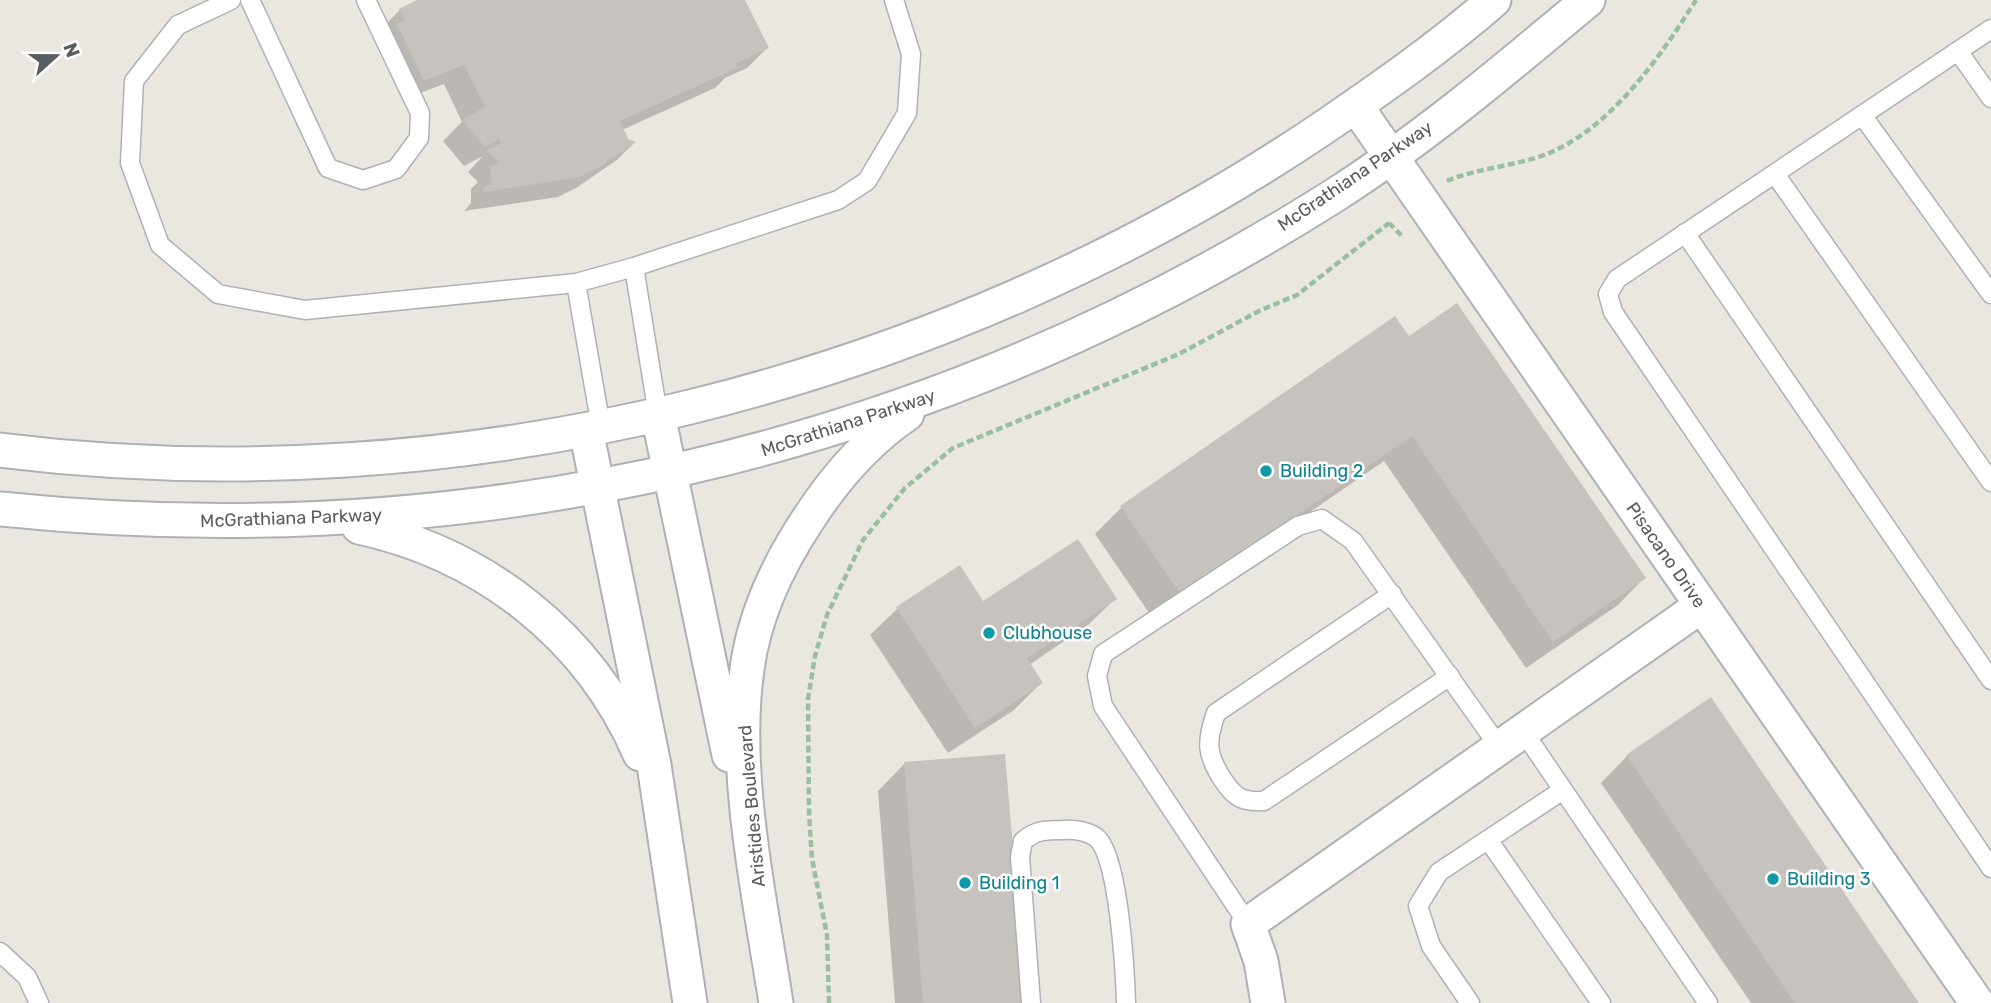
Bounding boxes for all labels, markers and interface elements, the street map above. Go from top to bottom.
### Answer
north arrow [21,21,91,91]
text: N [58,40,85,61]
street label: McGrathiana Parkway [1273,116,1437,236]
street label: McGrathiana Parkway [758,384,938,462]
place label: Building 2 [1280,460,1363,482]
marker: Building 2 [1258,463,1274,479]
street label: Pisacano Drive [1621,498,1711,612]
street label: McGrathiana Parkway [200,504,382,532]
place label: Clubhouse [1003,622,1092,644]
marker: Clubhouse [981,625,997,641]
street label: Aristides Boulevard [734,724,770,888]
place label: Building 3 [1787,868,1871,890]
marker: Building 3 [1765,871,1781,887]
place label: Building 1 [979,872,1059,894]
marker: Building 1 [957,875,973,891]

